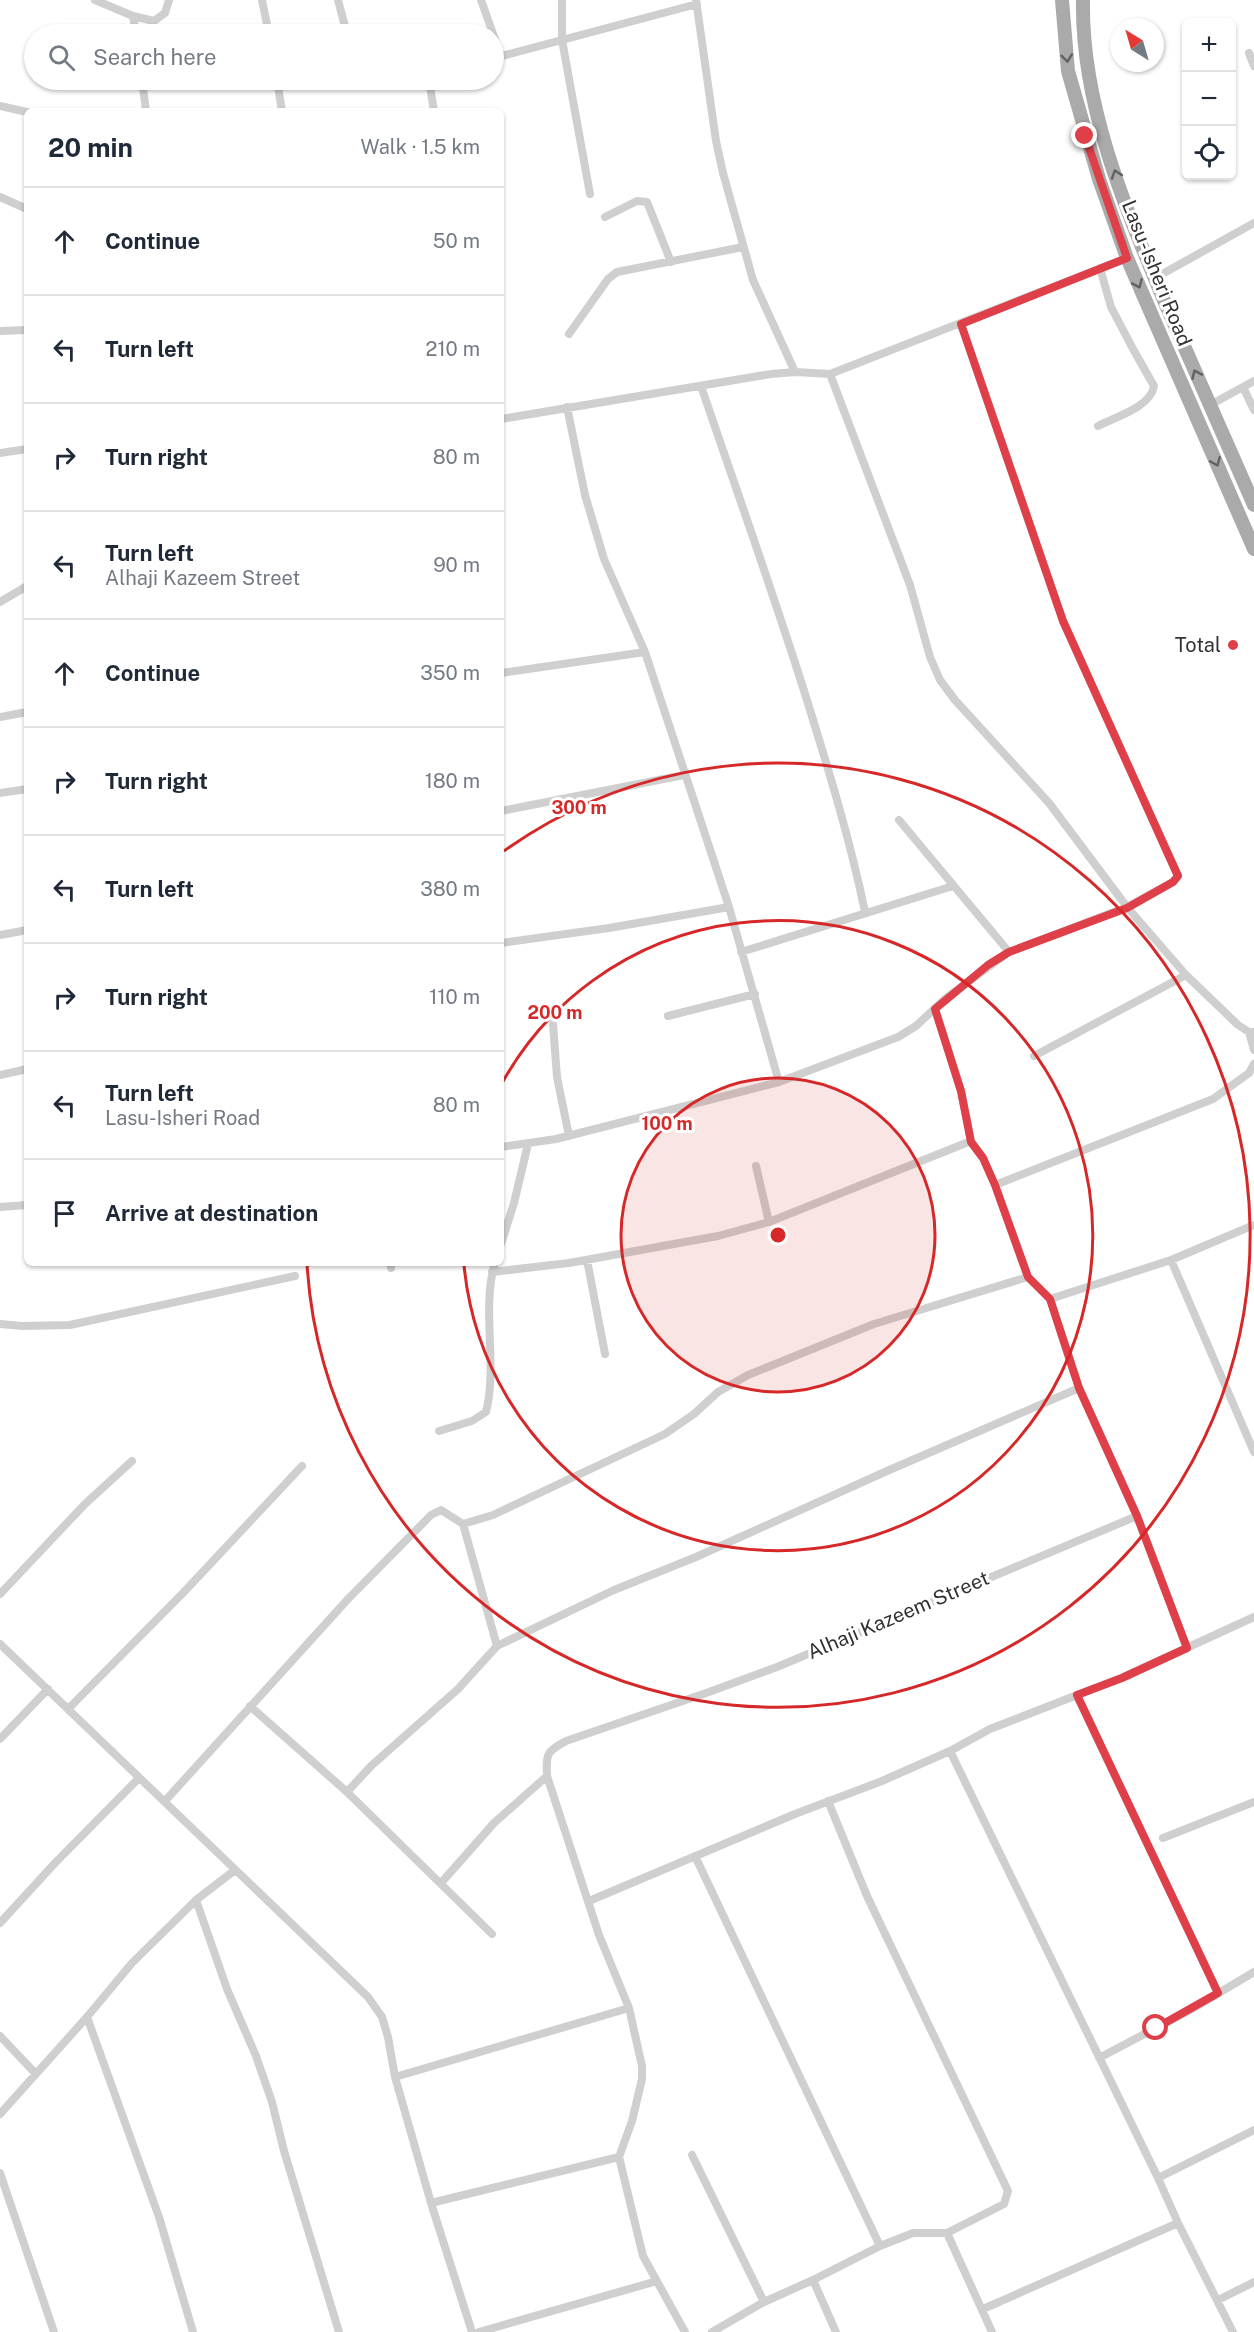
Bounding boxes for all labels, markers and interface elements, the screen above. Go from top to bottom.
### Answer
north arrow [1110,18,1164,72]
map controls [1182,18,1236,180]
button: + [1182,18,1236,72]
search box [24,24,504,90]
icon: search [45,41,78,74]
text: Search here [93,44,217,70]
one-way arrow [1060,54,1072,63]
button: − [1182,72,1236,126]
route end [1071,122,1097,148]
button: locate [1182,126,1236,180]
text: 20 min [48,132,133,163]
text: Walk · 1.5 km [361,135,480,159]
one-way arrow [1110,169,1123,180]
street label: Lasu-Isheri Road [1117,197,1197,349]
icon: ahead [48,225,81,258]
text: Continue [105,228,200,254]
text: 50 m [433,229,480,253]
one-way arrow [1131,277,1143,288]
icon: left [48,333,81,366]
text: Turn left [105,336,194,362]
text: 210 m [426,337,480,361]
one-way arrow [1192,370,1204,381]
icon: right [48,441,81,474]
text: Turn right [105,444,208,470]
text: 80 m [433,445,480,469]
one-way arrow [1209,456,1221,467]
text: Turn left [105,540,194,566]
icon: left [48,549,81,582]
text: 90 m [433,553,480,577]
text: Alhaji Kazeem Street [105,566,300,590]
place label: Total [1175,633,1221,657]
marker: Total [1226,638,1240,652]
icon: ahead [48,657,81,690]
text: Continue [105,660,200,686]
text: 350 m [420,661,480,685]
icon: right [48,765,81,798]
text: Turn right [105,768,208,794]
text: 180 m [425,769,480,793]
text: 300 m [551,797,607,818]
icon: left [48,873,81,906]
text: Turn left [105,876,194,902]
text: 380 m [420,877,480,901]
icon: right [48,981,81,1014]
text: Turn right [105,984,208,1010]
text: 110 m [429,985,480,1009]
text: 200 m [528,1002,582,1023]
text: Turn left [105,1080,194,1106]
icon: left [48,1089,81,1122]
text: 80 m [433,1093,480,1117]
text: Lasu-Isheri Road [105,1106,260,1130]
text: 100 m [641,1113,693,1134]
icon: arrive [48,1197,81,1230]
text: Arrive at destination [105,1200,318,1226]
centre of rings [768,1225,788,1245]
street label: Alhaji Kazeem Street [803,1566,993,1664]
route start [1142,2014,1168,2040]

